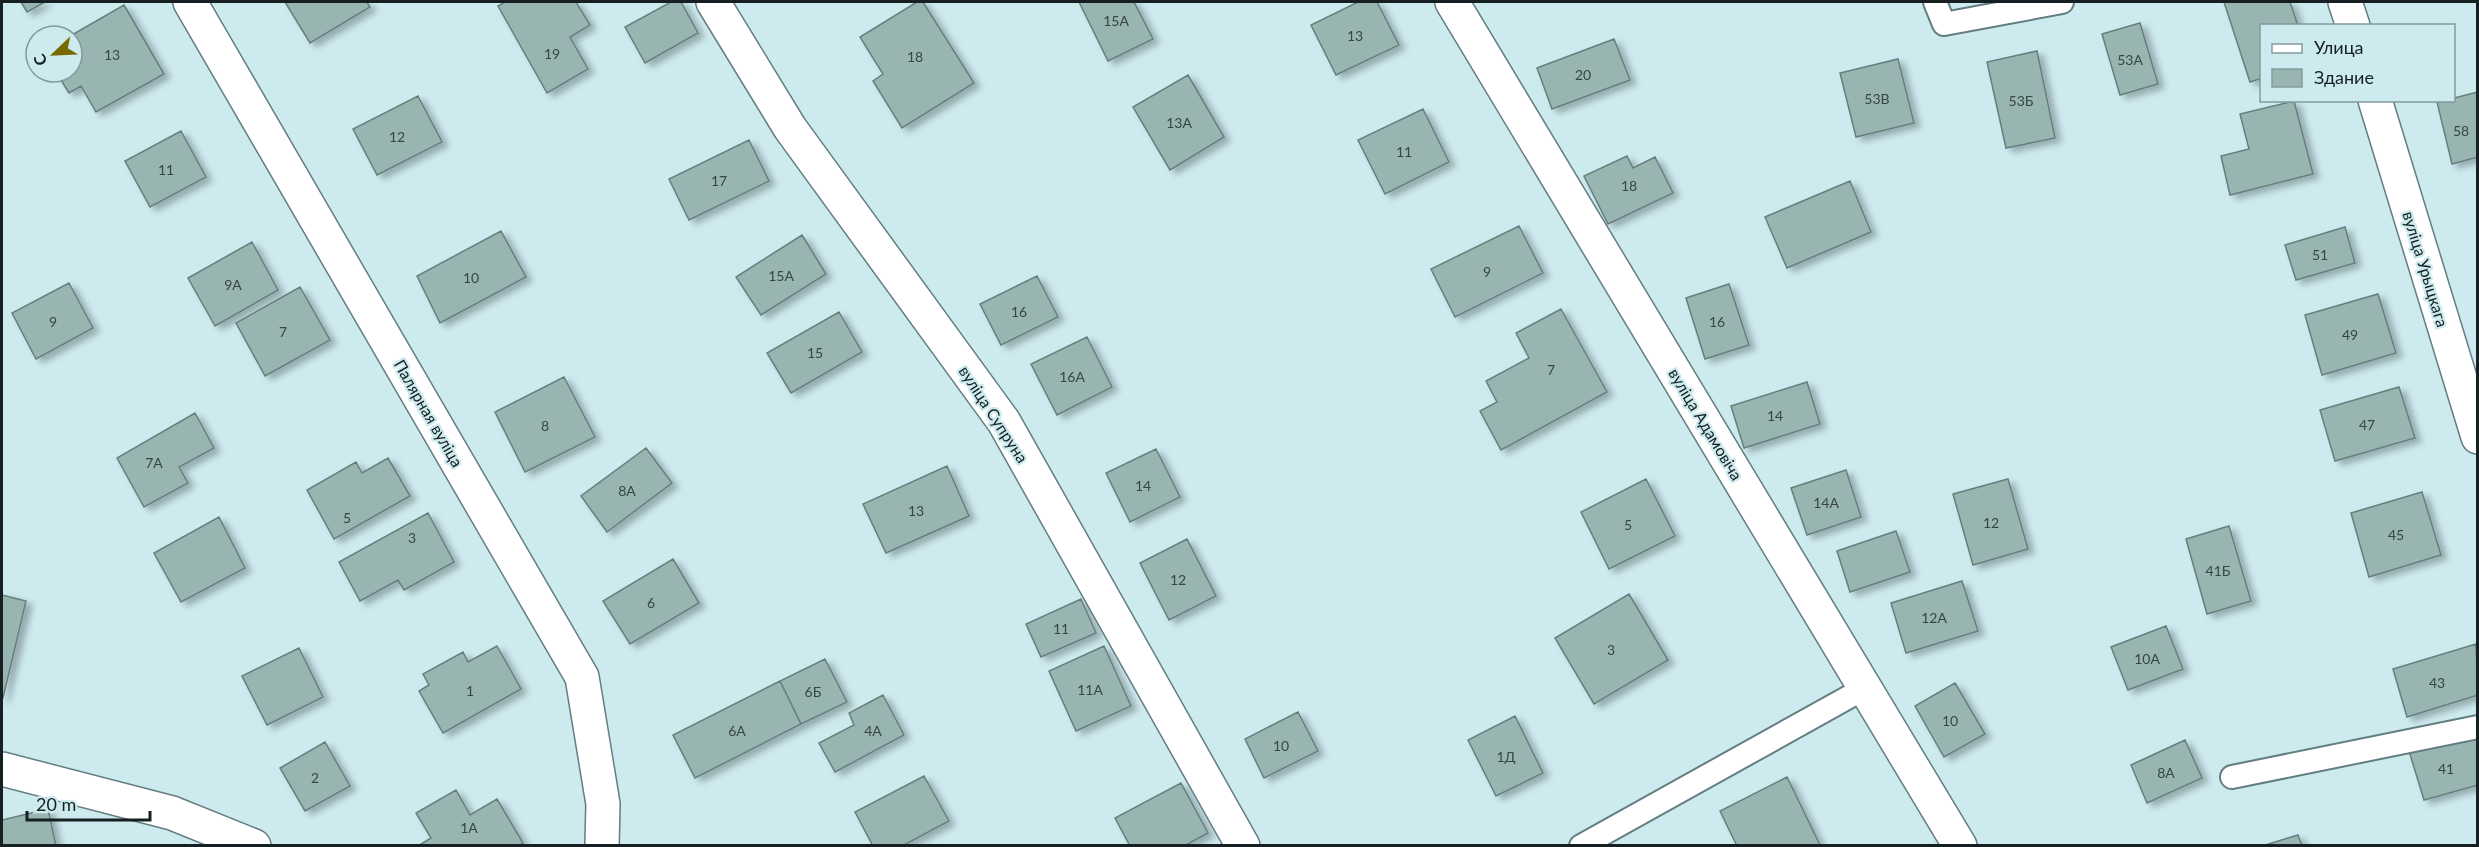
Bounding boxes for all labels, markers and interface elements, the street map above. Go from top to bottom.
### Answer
house number: 15А [1103,12,1129,29]
north arrow [24,24,84,84]
legend [2260,24,2455,102]
house number: 13 [1347,27,1363,44]
text: Улица [2314,36,2364,58]
house number: 19 [544,45,560,62]
house number: 13 [104,46,120,63]
house number: 18 [907,48,923,65]
text: С [29,51,51,69]
house number: 53А [2117,51,2143,68]
house number: 20 [1575,66,1591,83]
text: Здание [2314,66,2374,88]
house number: 53В [1864,90,1890,107]
house number: 53Б [2009,92,2034,109]
house number: 13А [1166,114,1192,131]
house number: 58 [2453,122,2469,139]
house number: 12 [389,128,405,145]
house number: 11 [1396,143,1412,160]
house number: 11 [158,161,174,178]
house number: 17 [711,172,727,189]
house number: 18 [1621,177,1637,194]
street label: вуліца Урыцкага [2399,209,2453,329]
house number: 51 [2312,246,2328,263]
house number: 9 [1483,263,1491,280]
house number: 15А [768,267,794,284]
house number: 10 [463,269,479,286]
house number: 9А [224,276,242,293]
house number: 16 [1011,303,1027,320]
house number: 9 [49,313,57,330]
house number: 16 [1709,313,1725,330]
house number: 7 [279,323,287,340]
house number: 49 [2342,326,2358,343]
house number: 15 [807,344,823,361]
street label: Палярная вуліца [391,356,467,470]
house number: 7 [1547,361,1555,378]
street label: вуліца Супруна [956,362,1032,466]
street label: вуліца Адамовіча [1665,365,1747,483]
house number: 16А [1059,368,1085,385]
house number: 14 [1767,407,1783,424]
house number: 47 [2359,416,2375,433]
house number: 8 [541,417,549,434]
house number: 7А [145,454,163,471]
house number: 14 [1135,477,1151,494]
house number: 8А [618,482,636,499]
house number: 14А [1813,494,1839,511]
house number: 13 [908,502,924,519]
house number: 5 [343,509,351,526]
house number: 12 [1983,514,1999,531]
house number: 5 [1624,516,1632,533]
house number: 45 [2388,526,2404,543]
house number: 3 [408,529,416,546]
house number: 41Б [2206,562,2231,579]
house number: 12 [1170,571,1186,588]
house number: 6 [647,594,655,611]
house number: 12А [1921,609,1947,626]
house number: 11 [1053,620,1069,637]
house number: 3 [1607,641,1615,658]
house number: 10А [2134,650,2160,667]
house number: 43 [2429,674,2445,691]
house number: 11А [1077,681,1103,698]
house number: 1 [466,682,474,699]
house number: 6Б [805,683,822,700]
house number: 10 [1942,712,1958,729]
house number: 6А [728,722,746,739]
house number: 4А [864,722,882,739]
house number: 10 [1273,737,1289,754]
house number: 1Д [1496,748,1516,765]
house number: 41 [2438,760,2454,777]
house number: 8А [2157,764,2175,781]
house number: 2 [311,769,319,786]
scale bar [27,784,150,822]
text: 20 m [36,793,76,815]
house number: 1А [460,819,478,836]

